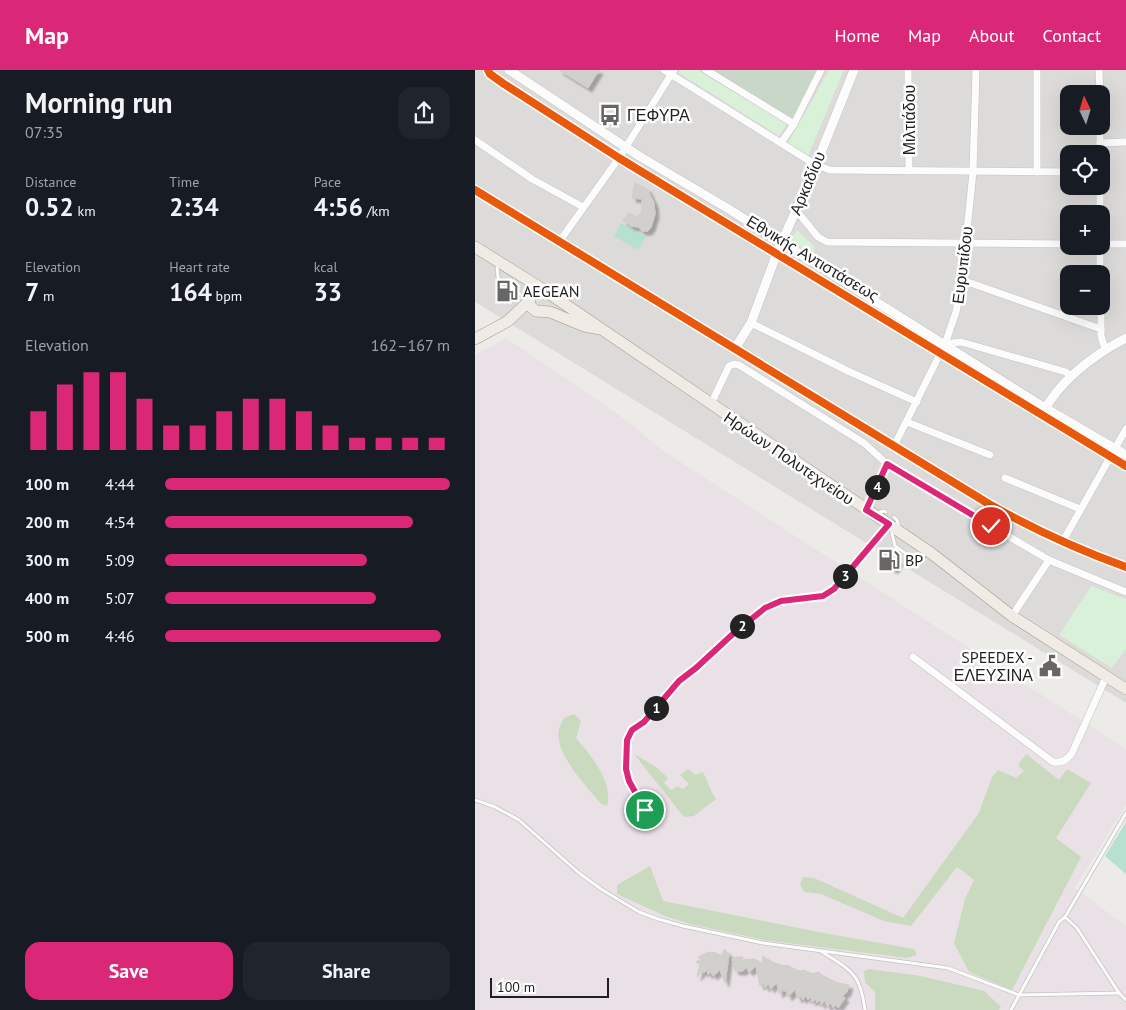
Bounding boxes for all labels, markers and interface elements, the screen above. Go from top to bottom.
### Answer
text: Map [25,20,69,51]
text: Home [834,24,880,47]
text: Map [908,24,941,47]
text: About [969,24,1015,47]
text: Contact [1043,24,1101,47]
text: Morning run [25,84,173,121]
street label: Μιλτιάδου [899,85,919,155]
north arrow [1060,85,1110,135]
map controls [1060,85,1110,315]
button: share [398,87,450,139]
bus stop icon: ΓΕΦΥΡΑ [597,102,623,128]
place label: ΓΕΦΥΡΑ [627,105,690,125]
text: 07:35 [25,122,63,142]
button: locate [1060,145,1110,195]
street label: Αρκαδίου [785,148,829,218]
text: Distance [25,173,76,191]
text: Time [169,173,199,191]
text: Pace [314,173,341,191]
text: 0.52 [25,191,74,223]
text: 2:34 [169,191,219,223]
text: 4:56 [314,191,363,223]
text: km [74,202,96,220]
text: /km [363,202,390,220]
button: + [1060,205,1110,255]
street label: Εθνικής Αντιστάσεως [743,211,883,306]
street label: Ευρυπίδου [947,225,977,305]
text: Elevation [25,258,81,276]
text: Heart rate [169,258,230,276]
text: kcal [314,258,338,276]
button: − [1060,265,1110,315]
text: 7 [25,276,39,308]
text: 164 [169,276,212,308]
text: 33 [314,276,342,308]
fuel station icon: AEGEAN [494,278,520,304]
place label: AEGEAN [523,281,579,301]
text: m [39,287,54,305]
text: bpm [212,287,242,305]
text: Elevation [25,335,89,355]
text: 162–167 m [371,335,450,355]
street label: Ηρώων Πολυτεχνείου [720,407,858,509]
text: 100 m [25,474,69,494]
text: 4:44 [105,474,135,494]
pin: 4 [865,474,889,500]
text: 4 [874,478,881,496]
pin [970,505,1012,547]
text: 200 m [25,512,69,532]
text: 4:54 [105,512,135,532]
icon: check [977,512,1005,540]
fuel station icon: BP [876,547,902,573]
text: 300 m [25,550,69,570]
text: 5:09 [105,550,135,570]
place label: BP [905,550,923,570]
pin: 3 [833,564,857,588]
text: 3 [842,567,849,585]
text: 400 m [25,588,69,608]
text: 5:07 [105,588,135,608]
pin: 2 [729,614,755,638]
text: 2 [739,617,746,635]
text: 500 m [25,626,69,646]
text: 4:46 [105,626,135,646]
place label: SPEEDEX - ΕΛΕΥΣΙΝΑ [954,647,1033,685]
public building icon: SPEEDEX - ΕΛΕΥΣΙΝΑ [1037,653,1063,679]
pin: 1 [643,696,669,720]
text: 1 [653,699,660,717]
pin [624,789,666,831]
icon: arrive [631,796,659,824]
button: Save [25,942,233,1000]
button: Share [243,942,450,1000]
scale bar [490,975,609,998]
text: 100 m [497,978,535,996]

